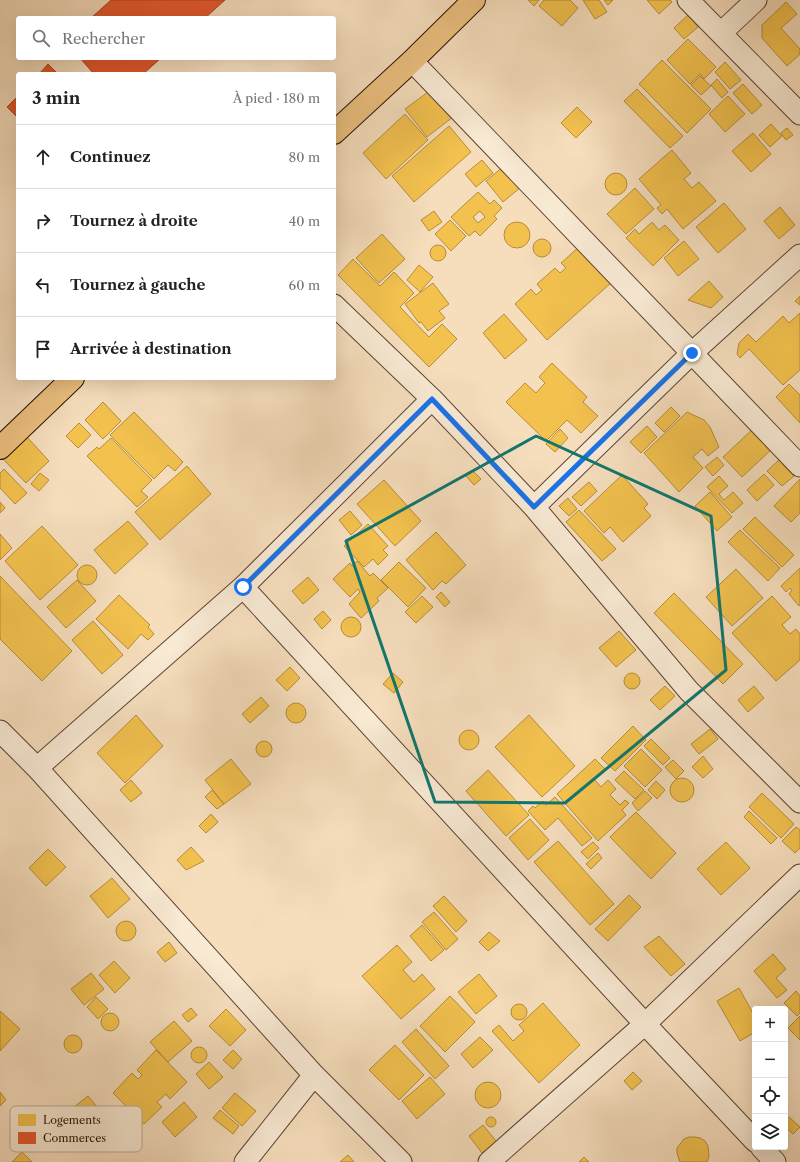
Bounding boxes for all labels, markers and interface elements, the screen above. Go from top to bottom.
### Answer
search box [16,16,336,60]
icon: search [30,27,52,49]
text: Rechercher [62,29,145,48]
text: 3 min [32,88,81,108]
text: À pied · 180 m [233,90,320,106]
icon: ahead [32,146,54,168]
text: Continuez [70,147,151,166]
text: 80 m [288,149,320,165]
icon: right [32,210,54,232]
text: Tournez à droite [70,211,198,230]
text: 40 m [289,213,320,229]
icon: left [32,274,54,296]
text: Tournez à gauche [70,275,206,294]
text: 60 m [289,277,320,293]
icon: arrive [32,338,54,360]
text: Arrivée à destination [70,339,232,358]
route end [683,344,701,362]
route start [234,578,252,596]
map controls [752,1006,788,1150]
button: + [752,1006,788,1042]
button: − [752,1042,788,1078]
button: locate [752,1078,788,1114]
legend [10,1106,142,1152]
text: Logements [43,1113,101,1127]
button: layers [752,1114,788,1150]
text: Commerces [43,1131,106,1145]

